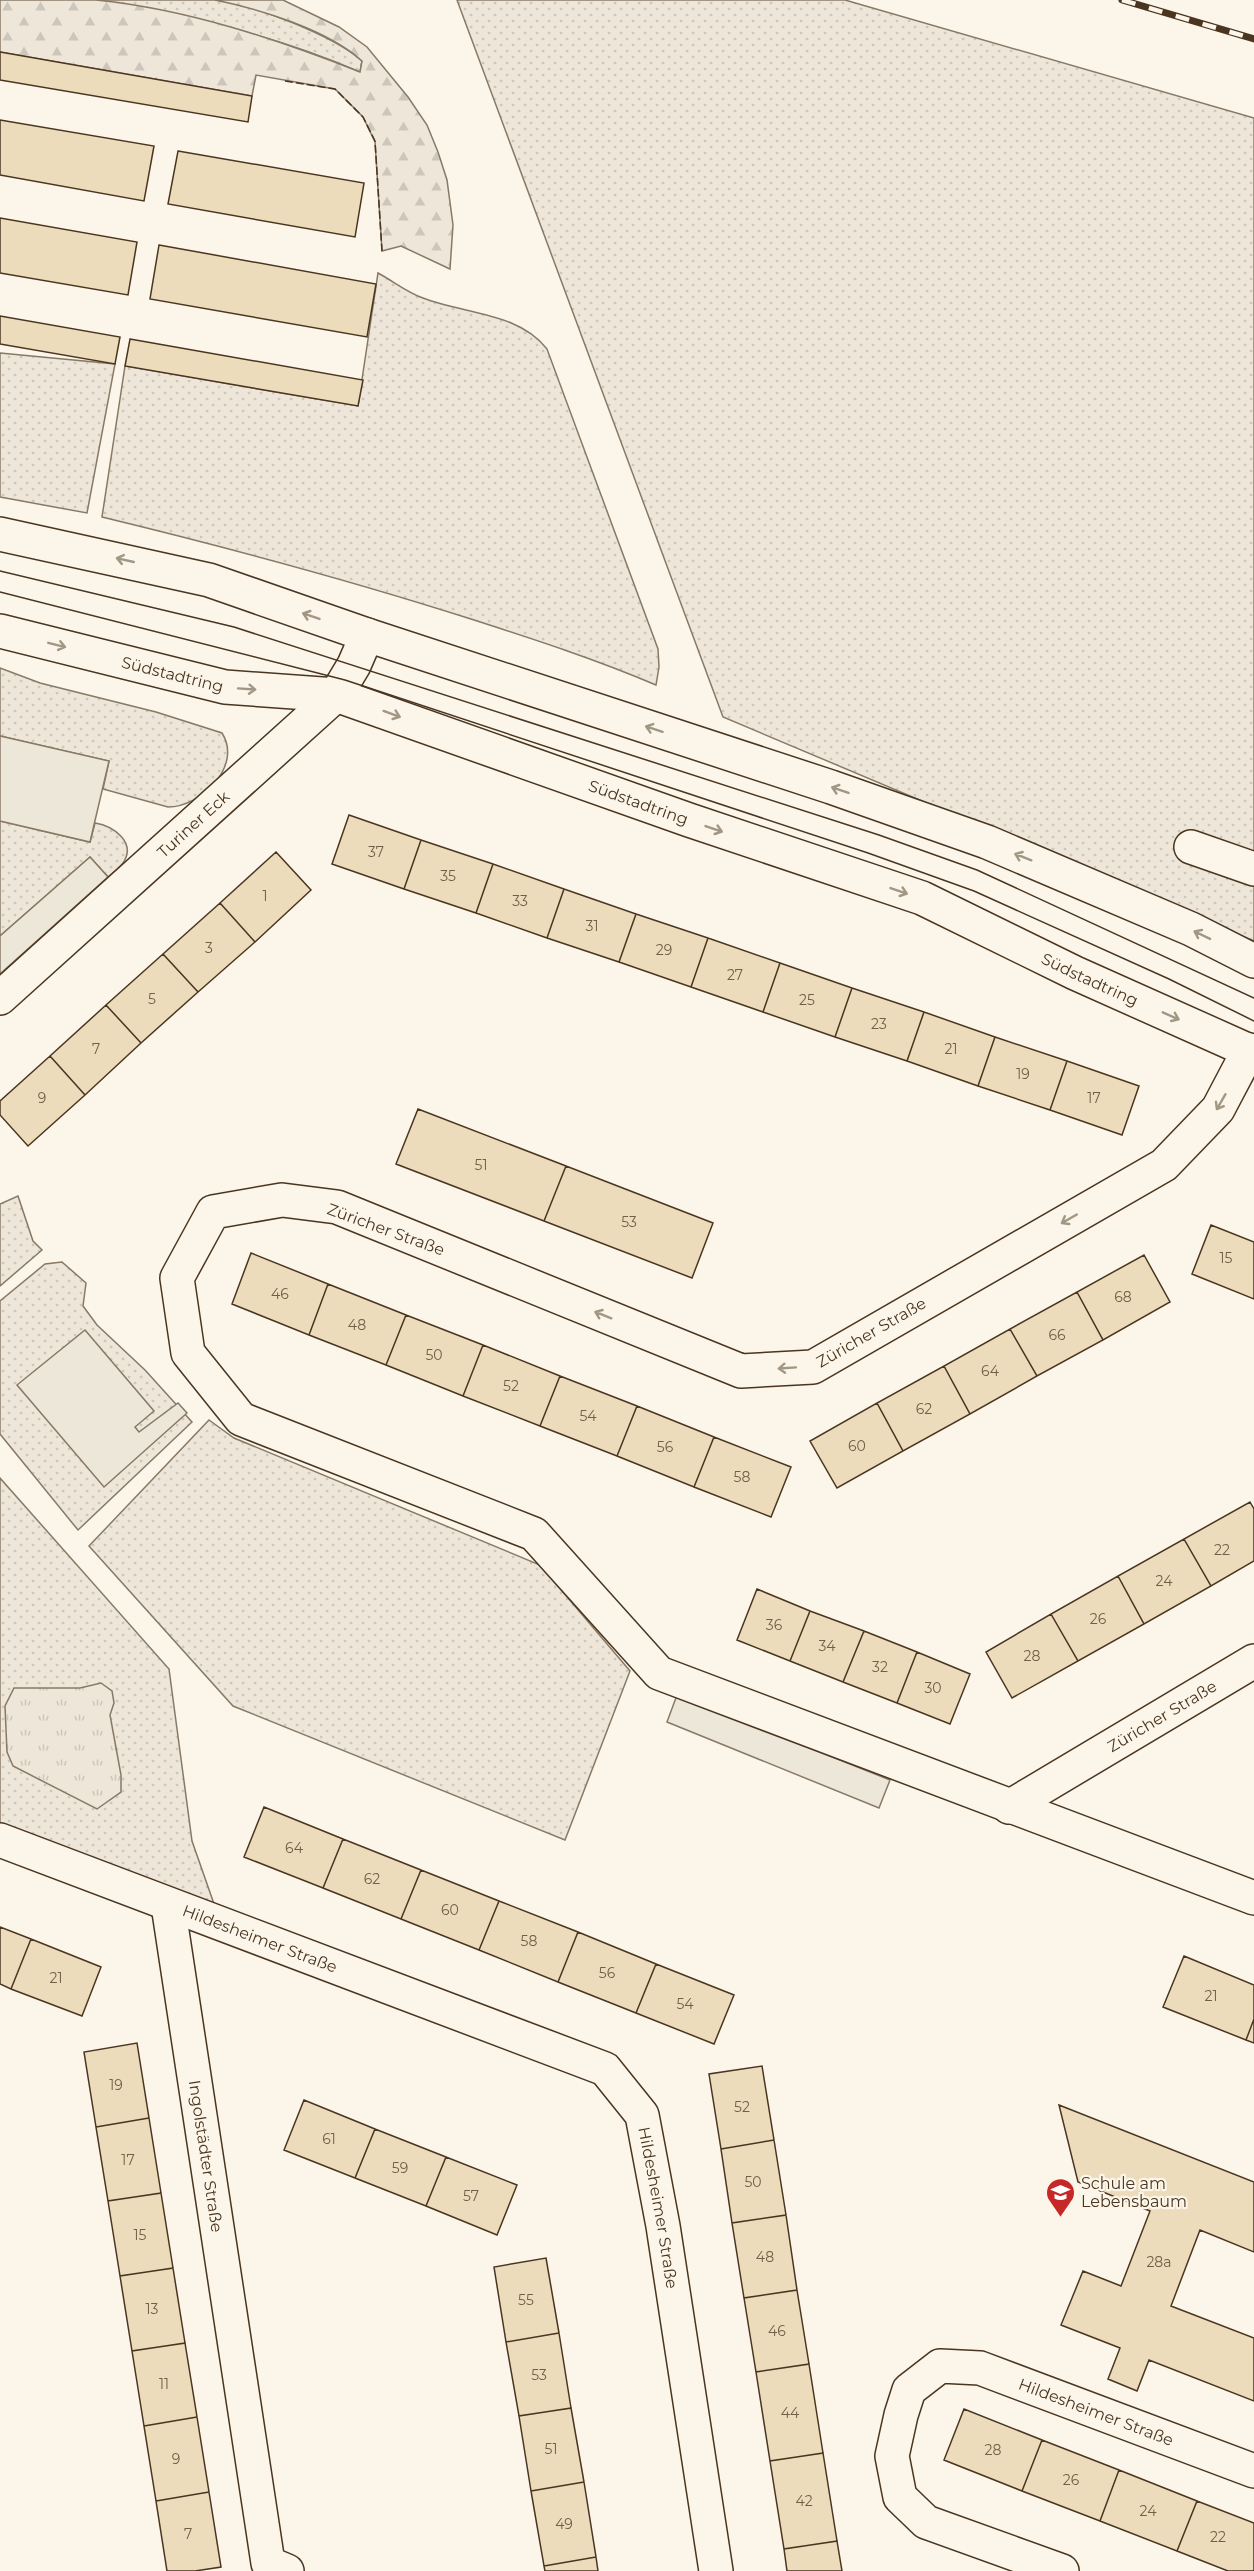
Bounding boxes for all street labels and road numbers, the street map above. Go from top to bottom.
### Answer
street label: Südstadtring [120,653,226,696]
street label: Südstadtring [586,776,691,829]
street label: Turiner Eck [153,787,234,862]
street label: Südstadtring [1038,949,1141,1010]
street label: Züricher Straße [325,1199,447,1260]
street label: Züricher Straße [813,1293,929,1372]
street label: Züricher Straße [1104,1677,1220,1756]
street label: Hildesheimer Straße [180,1901,340,1977]
street label: Ingolstädter Straße [185,2079,227,2234]
street label: Hildesheimer Straße [634,2125,681,2290]
street label: Hildesheimer Straße [1016,2374,1176,2450]

